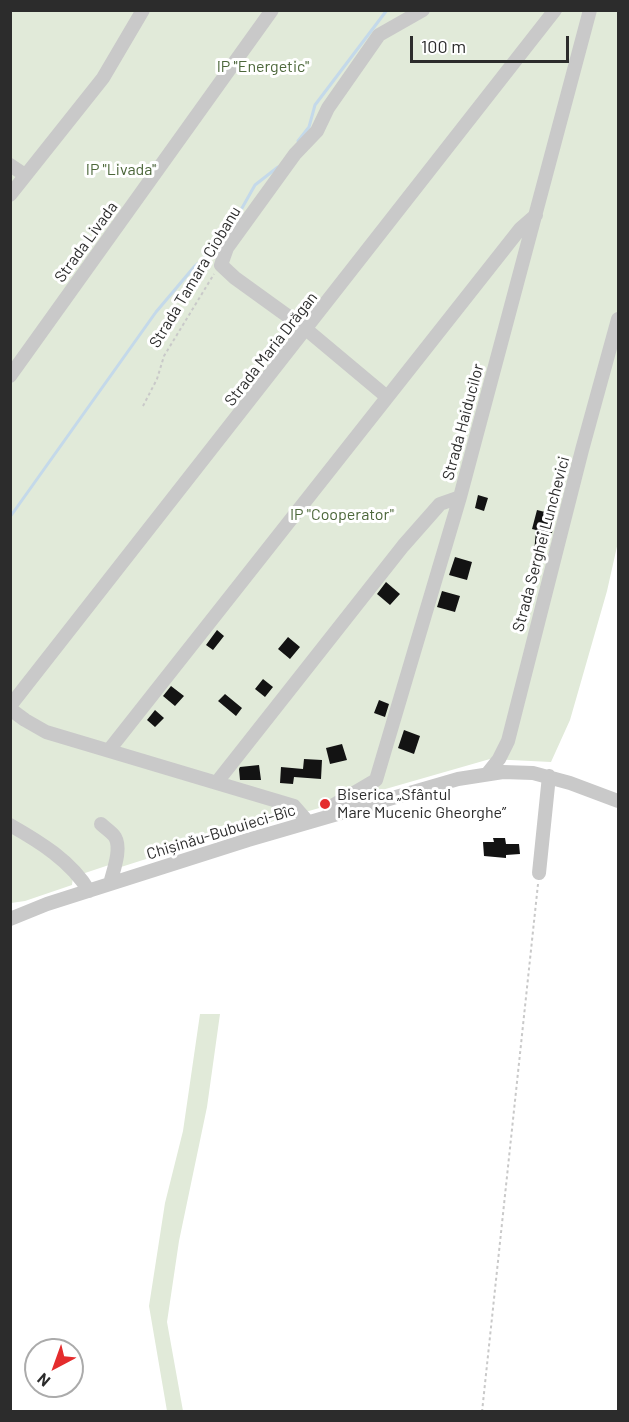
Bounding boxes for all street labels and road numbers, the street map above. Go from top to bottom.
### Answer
street label: Strada Livada [50,198,122,286]
street label: Strada Tamara Ciobanu [145,203,245,351]
street label: Strada Maria Drăgan [221,288,321,410]
street label: Strada Haiducilor [438,362,488,482]
street label: Strada Serghei Lunchevici [508,454,574,634]
street label: Chișinău-Bubuieci-Bîc [144,800,298,864]

